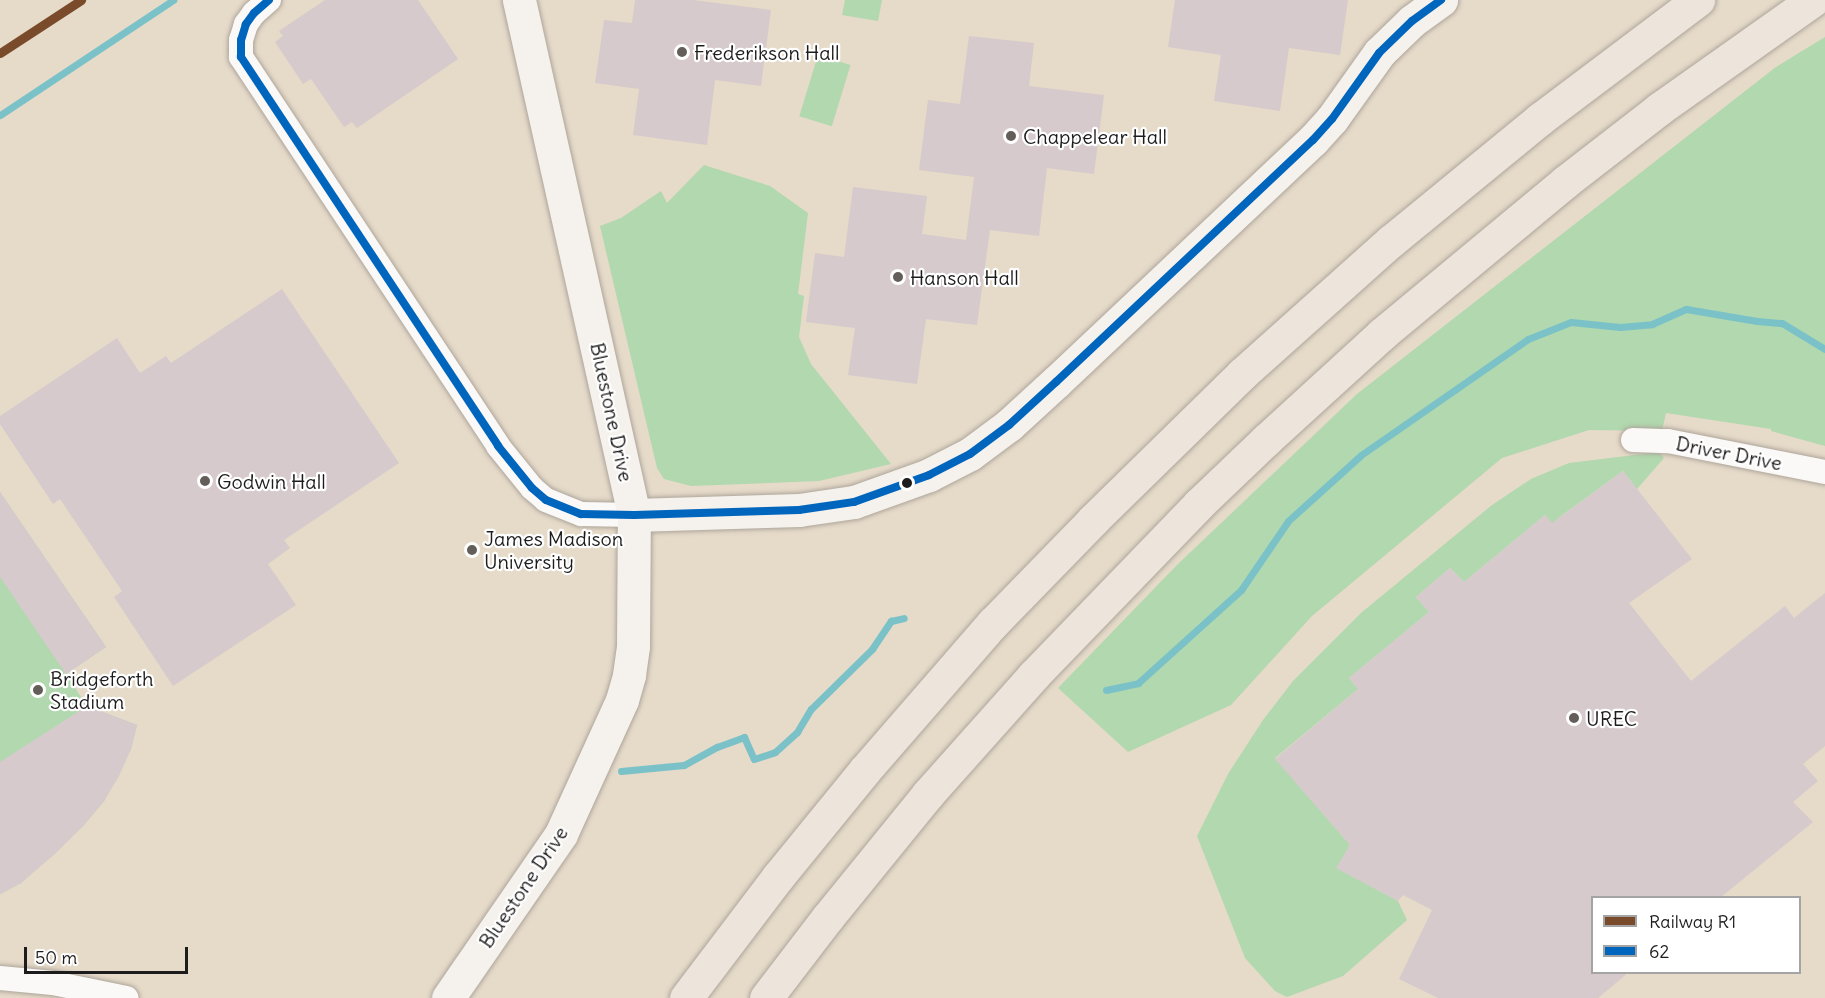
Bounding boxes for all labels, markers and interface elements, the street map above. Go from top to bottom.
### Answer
place label: Frederikson Hall [694,40,840,64]
marker: Frederikson Hall [675,45,689,59]
place label: Chappelear Hall [1023,124,1167,148]
marker: Chappelear Hall [1004,129,1018,143]
place label: Hanson Hall [910,265,1019,289]
marker: Hanson Hall [891,270,905,284]
street label: Bluestone Drive [586,340,638,484]
street label: Driver Drive [1674,431,1784,475]
place label: Godwin Hall [217,469,326,493]
marker: Godwin Hall [198,474,212,488]
unlabelled marker [901,477,913,489]
place label: James Madison University [484,526,623,573]
marker: James Madison University [465,543,479,557]
place label: Bridgeforth Stadium [50,666,153,713]
marker: Bridgeforth Stadium [31,683,45,697]
place label: UREC [1586,706,1637,730]
marker: UREC [1567,711,1581,725]
street label: Bluestone Drive [474,822,572,952]
legend [1591,896,1801,974]
text: Railway R1 [1649,910,1736,933]
scale bar [27,935,190,973]
text: 62 [1649,940,1669,963]
text: 50 m [35,946,77,969]

